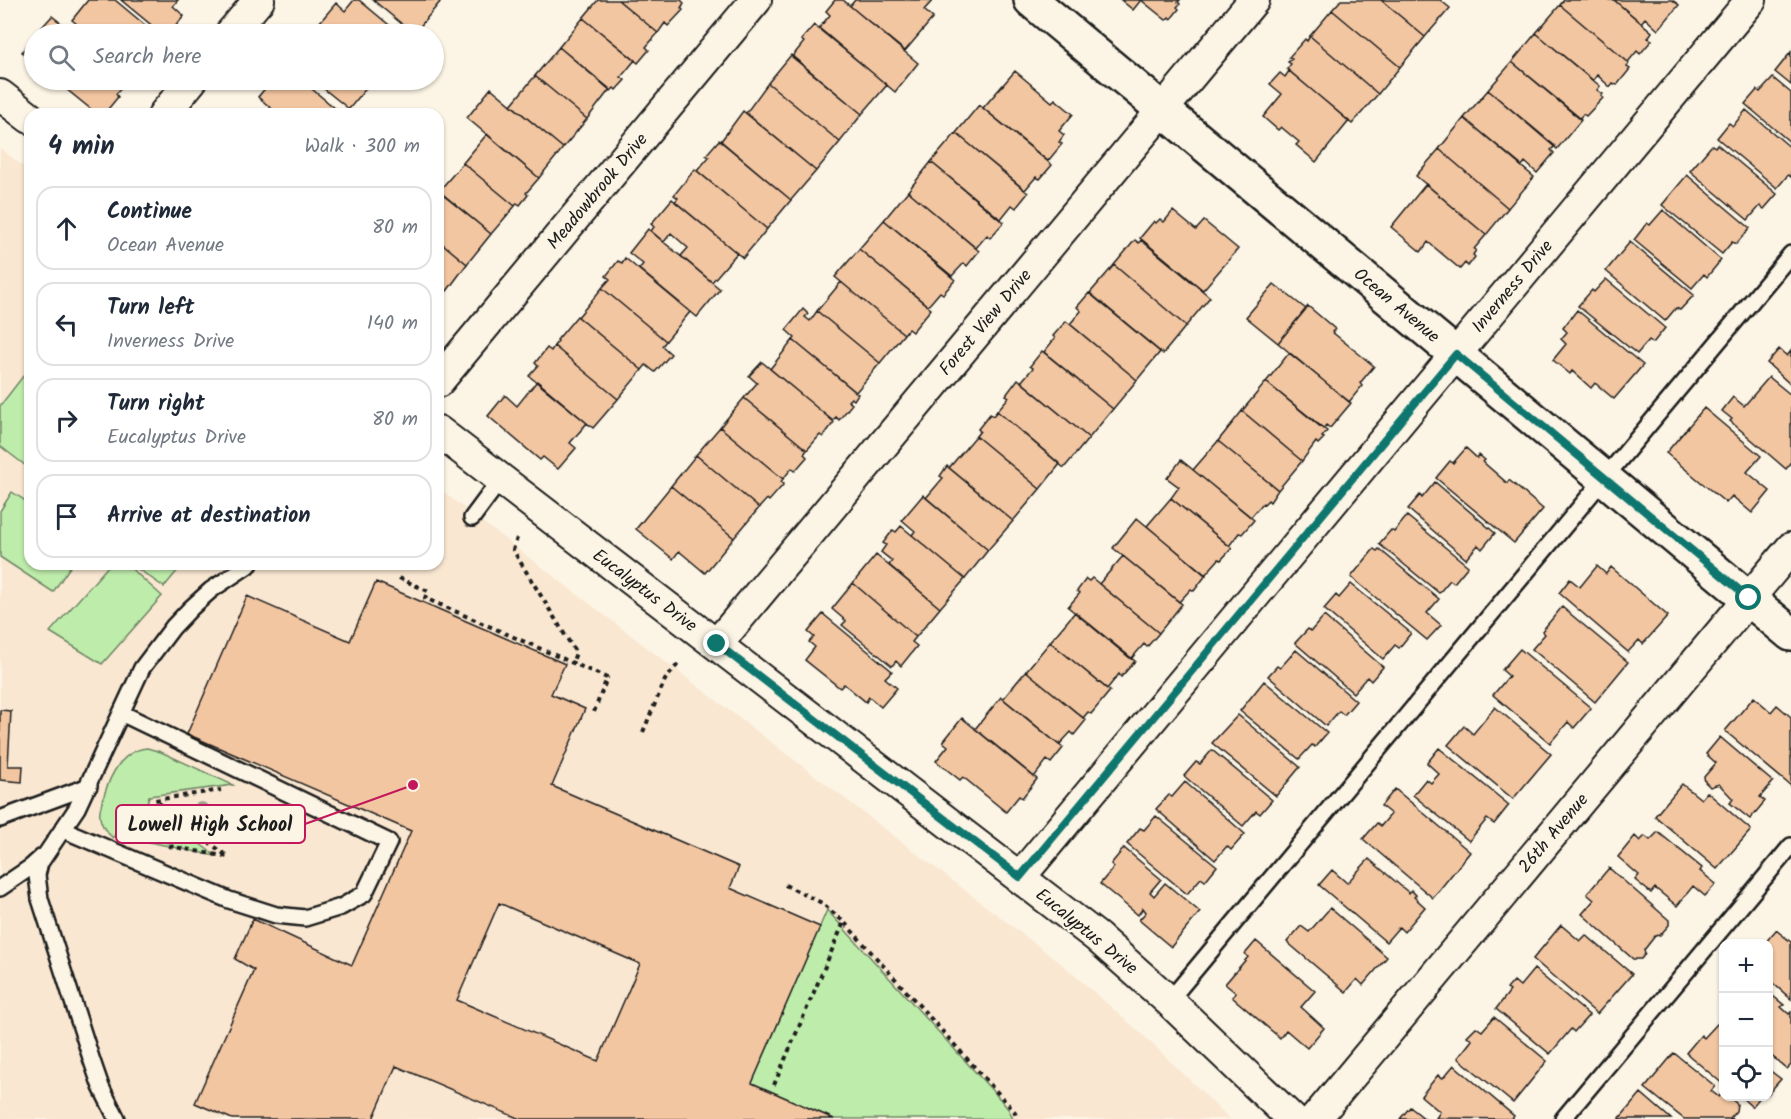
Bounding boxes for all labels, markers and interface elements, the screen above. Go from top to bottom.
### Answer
search box [24,24,444,90]
text: Search here [93,40,201,75]
icon: search [45,41,78,74]
text: 4 min [48,126,115,168]
street label: Meadowbrook Drive [540,127,656,257]
text: Walk · 300 m [305,131,420,163]
text: Continue [107,195,192,230]
icon: ahead [50,212,83,245]
text: 80 m [372,212,418,244]
text: Ocean Avenue [107,230,224,262]
street label: Inverness Drive [1465,234,1561,340]
street label: Ocean Avenue [1346,261,1446,351]
street label: Forest View Drive [933,263,1040,383]
text: Turn left [107,291,194,326]
icon: left [50,308,83,341]
text: 140 m [367,308,418,340]
text: Inverness Drive [107,326,234,358]
text: Turn right [107,387,205,422]
icon: right [50,404,83,437]
text: 80 m [372,404,418,436]
text: Eucalyptus Drive [107,422,246,454]
text: Arrive at destination [107,499,310,534]
icon: arrive [50,500,83,533]
street label: Eucalyptus Drive [585,542,703,640]
route start [1735,584,1761,610]
route end [703,630,729,656]
street label: 26th Avenue [1512,787,1597,881]
callout: Lowell High School [116,805,305,843]
text: Lowell High School [128,810,293,842]
street label: Eucalyptus Drive [1028,882,1144,983]
map controls [1719,939,1773,1101]
button: + [1719,939,1773,993]
button: − [1719,993,1773,1047]
button: locate [1719,1047,1773,1101]

